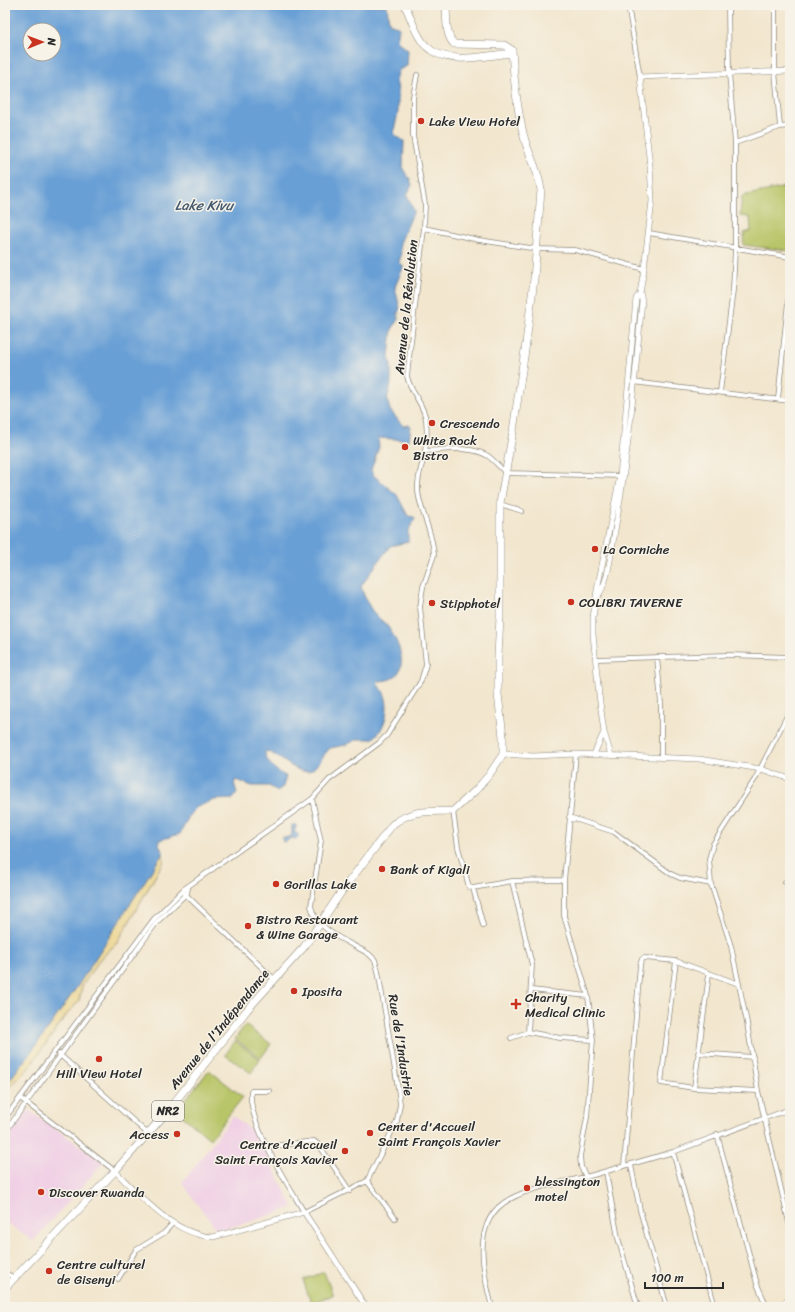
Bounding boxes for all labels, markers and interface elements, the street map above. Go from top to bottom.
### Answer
north arrow [22,22,62,62]
text: N [42,37,61,46]
place label: Lake View Hotel [429,110,520,133]
marker: Lake View Hotel [416,116,426,126]
water label: Lake Kivu [175,193,236,218]
street label: Avenue de la Révolution [387,238,425,377]
place label: Crescendo [440,412,500,435]
marker: Crescendo [427,418,437,428]
place label: White Rock Bistro [413,429,477,467]
marker: White Rock Bistro [400,442,410,452]
place label: La Corniche [603,538,670,561]
marker: La Corniche [590,544,600,554]
place label: COLIBRI TAVERNE [579,591,683,614]
place label: Stipphotel [440,592,501,615]
marker: COLIBRI TAVERNE [566,597,576,607]
marker: Stipphotel [427,598,437,608]
place label: Bank of Kigali [390,858,470,881]
marker: Bank of Kigali [377,864,387,874]
place label: Gorillas Lake [284,873,357,896]
marker: Gorillas Lake [271,879,281,889]
place label: Bistro Restaurant & Wine Garage [256,908,359,946]
marker: Bistro Restaurant & Wine Garage [243,921,253,931]
street label: Avenue de l'Indépendance [162,964,275,1095]
place label: Iposita [301,980,342,1003]
marker: Iposita [289,986,299,996]
place label: Charity Medical Clinic [525,986,606,1024]
street label: Rue de l'Industrie [382,993,420,1097]
marker: Charity Medical Clinic [510,998,522,1010]
marker: Hill View Hotel [94,1054,104,1064]
place label: Hill View Hotel [56,1062,142,1085]
road number: NR2 [152,1101,184,1121]
place label: Center d'Accueil Saint François Xavier [378,1115,501,1153]
place label: Access [129,1123,170,1146]
marker: Center d'Accueil Saint François Xavier [365,1128,375,1138]
marker: Access [172,1129,182,1139]
place label: Centre d'Accueil Saint François Xavier [215,1133,338,1171]
marker: Centre d'Accueil Saint François Xavier [340,1146,350,1156]
place label: blessington motel [535,1170,600,1208]
place label: Discover Rwanda [49,1181,145,1204]
marker: blessington motel [522,1183,532,1193]
marker: Discover Rwanda [36,1187,46,1197]
place label: Centre culturel de Gisenyi [57,1253,145,1291]
scale bar [645,1264,723,1290]
marker: Centre culturel de Gisenyi [44,1266,54,1276]
text: 100 m [651,1267,684,1289]

